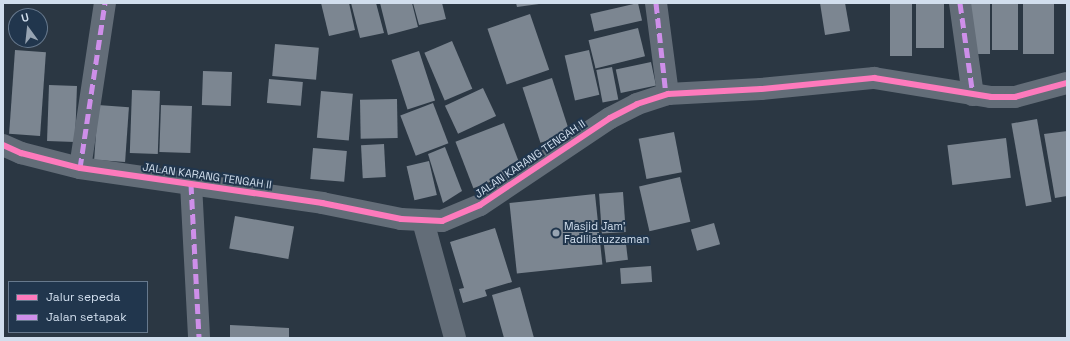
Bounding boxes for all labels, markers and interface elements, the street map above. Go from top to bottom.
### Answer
north arrow [8,8,48,48]
text: U [20,10,31,25]
street label: JALAN KARANG TENGAH II [472,117,588,201]
street label: JALAN KARANG TENGAH II [141,160,273,192]
place label: Masjid Jam' Fadlilatuzzaman [564,220,649,246]
marker: Masjid Jam' Fadlilatuzzaman [551,228,561,238]
legend [8,281,148,333]
text: Jalur sepeda [46,289,121,305]
text: Jalan setapak [46,309,127,325]

